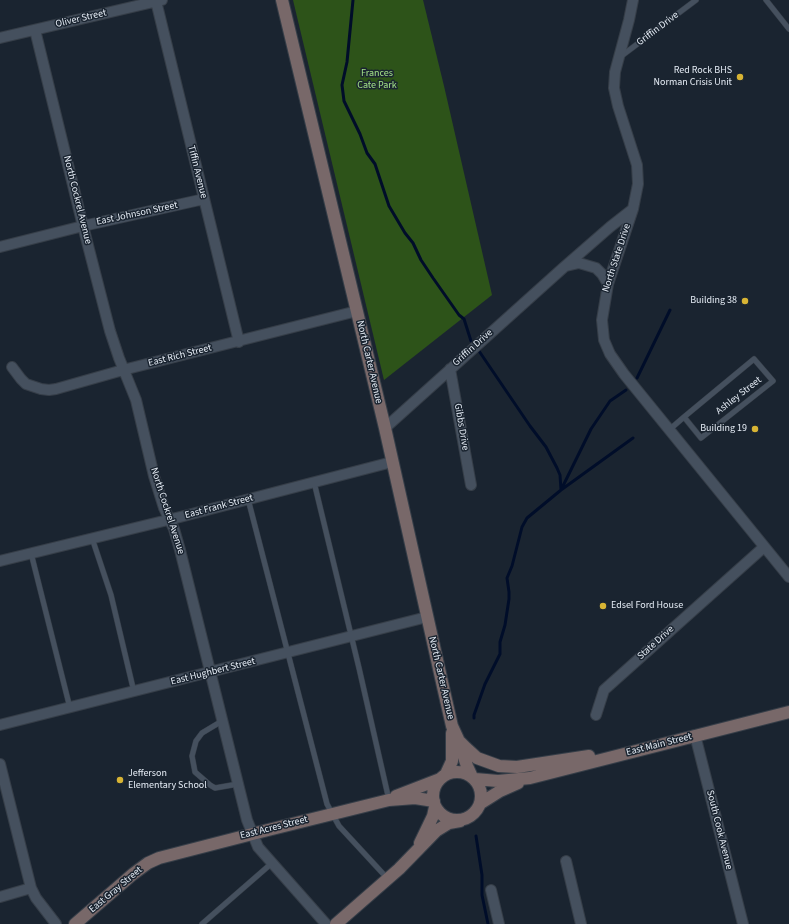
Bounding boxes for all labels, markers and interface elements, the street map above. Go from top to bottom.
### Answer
street label: Oliver Street [54,7,108,31]
street label: Griffin Drive [635,9,681,49]
place label: Red Rock BHS Norman Crisis Unit [654,65,732,88]
park label: Frances Cate Park [357,68,397,92]
marker: Red Rock BHS Norman Crisis Unit [735,72,745,82]
street label: Tiffin Avenue [185,144,209,200]
street label: North Cockrel Avenue [60,155,94,245]
street label: East Johnson Street [95,200,179,228]
street label: North State Drive [600,222,634,294]
place label: Building 38 [690,295,737,307]
marker: Building 38 [740,296,750,306]
street label: North Carter Avenue [354,319,384,405]
street label: Griffin Drive [451,327,495,369]
street label: East Rich Street [147,342,213,370]
street label: Ashley Street [714,374,764,418]
street label: Gibbs Drive [451,403,471,451]
place label: Building 19 [700,423,747,435]
marker: Building 19 [750,424,760,434]
street label: North Cockrel Avenue [147,466,187,556]
street label: East Frank Street [184,492,254,522]
place label: Edsel Ford House [611,600,683,612]
marker: Edsel Ford House [598,601,608,611]
street label: State Drive [635,623,677,663]
street label: North Carter Avenue [426,635,456,721]
street label: East Hughbert Street [170,656,256,688]
street label: East Main Street [625,731,693,759]
place label: Jefferson Elementary School [128,768,207,792]
marker: Jefferson Elementary School [115,775,125,785]
street label: South Cook Avenue [703,789,735,871]
street label: East Acres Street [239,814,309,842]
street label: East Gray Street [87,864,145,916]

